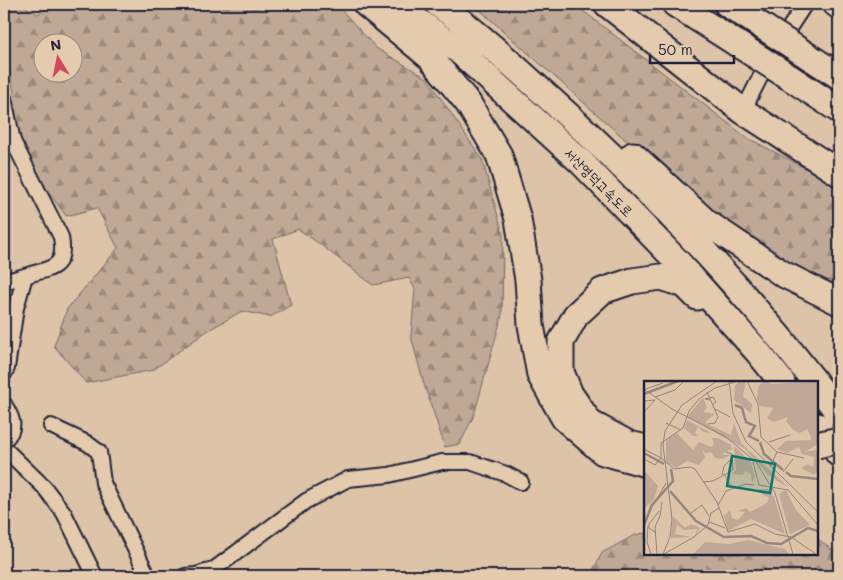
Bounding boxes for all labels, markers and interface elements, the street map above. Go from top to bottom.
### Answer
north arrow [32,32,82,82]
scale bar [650,32,734,64]
text: N [49,34,63,55]
text: 50 m [658,39,693,59]
street label: 서산영덕고속도로 [560,143,638,221]
inset map [644,381,818,555]

